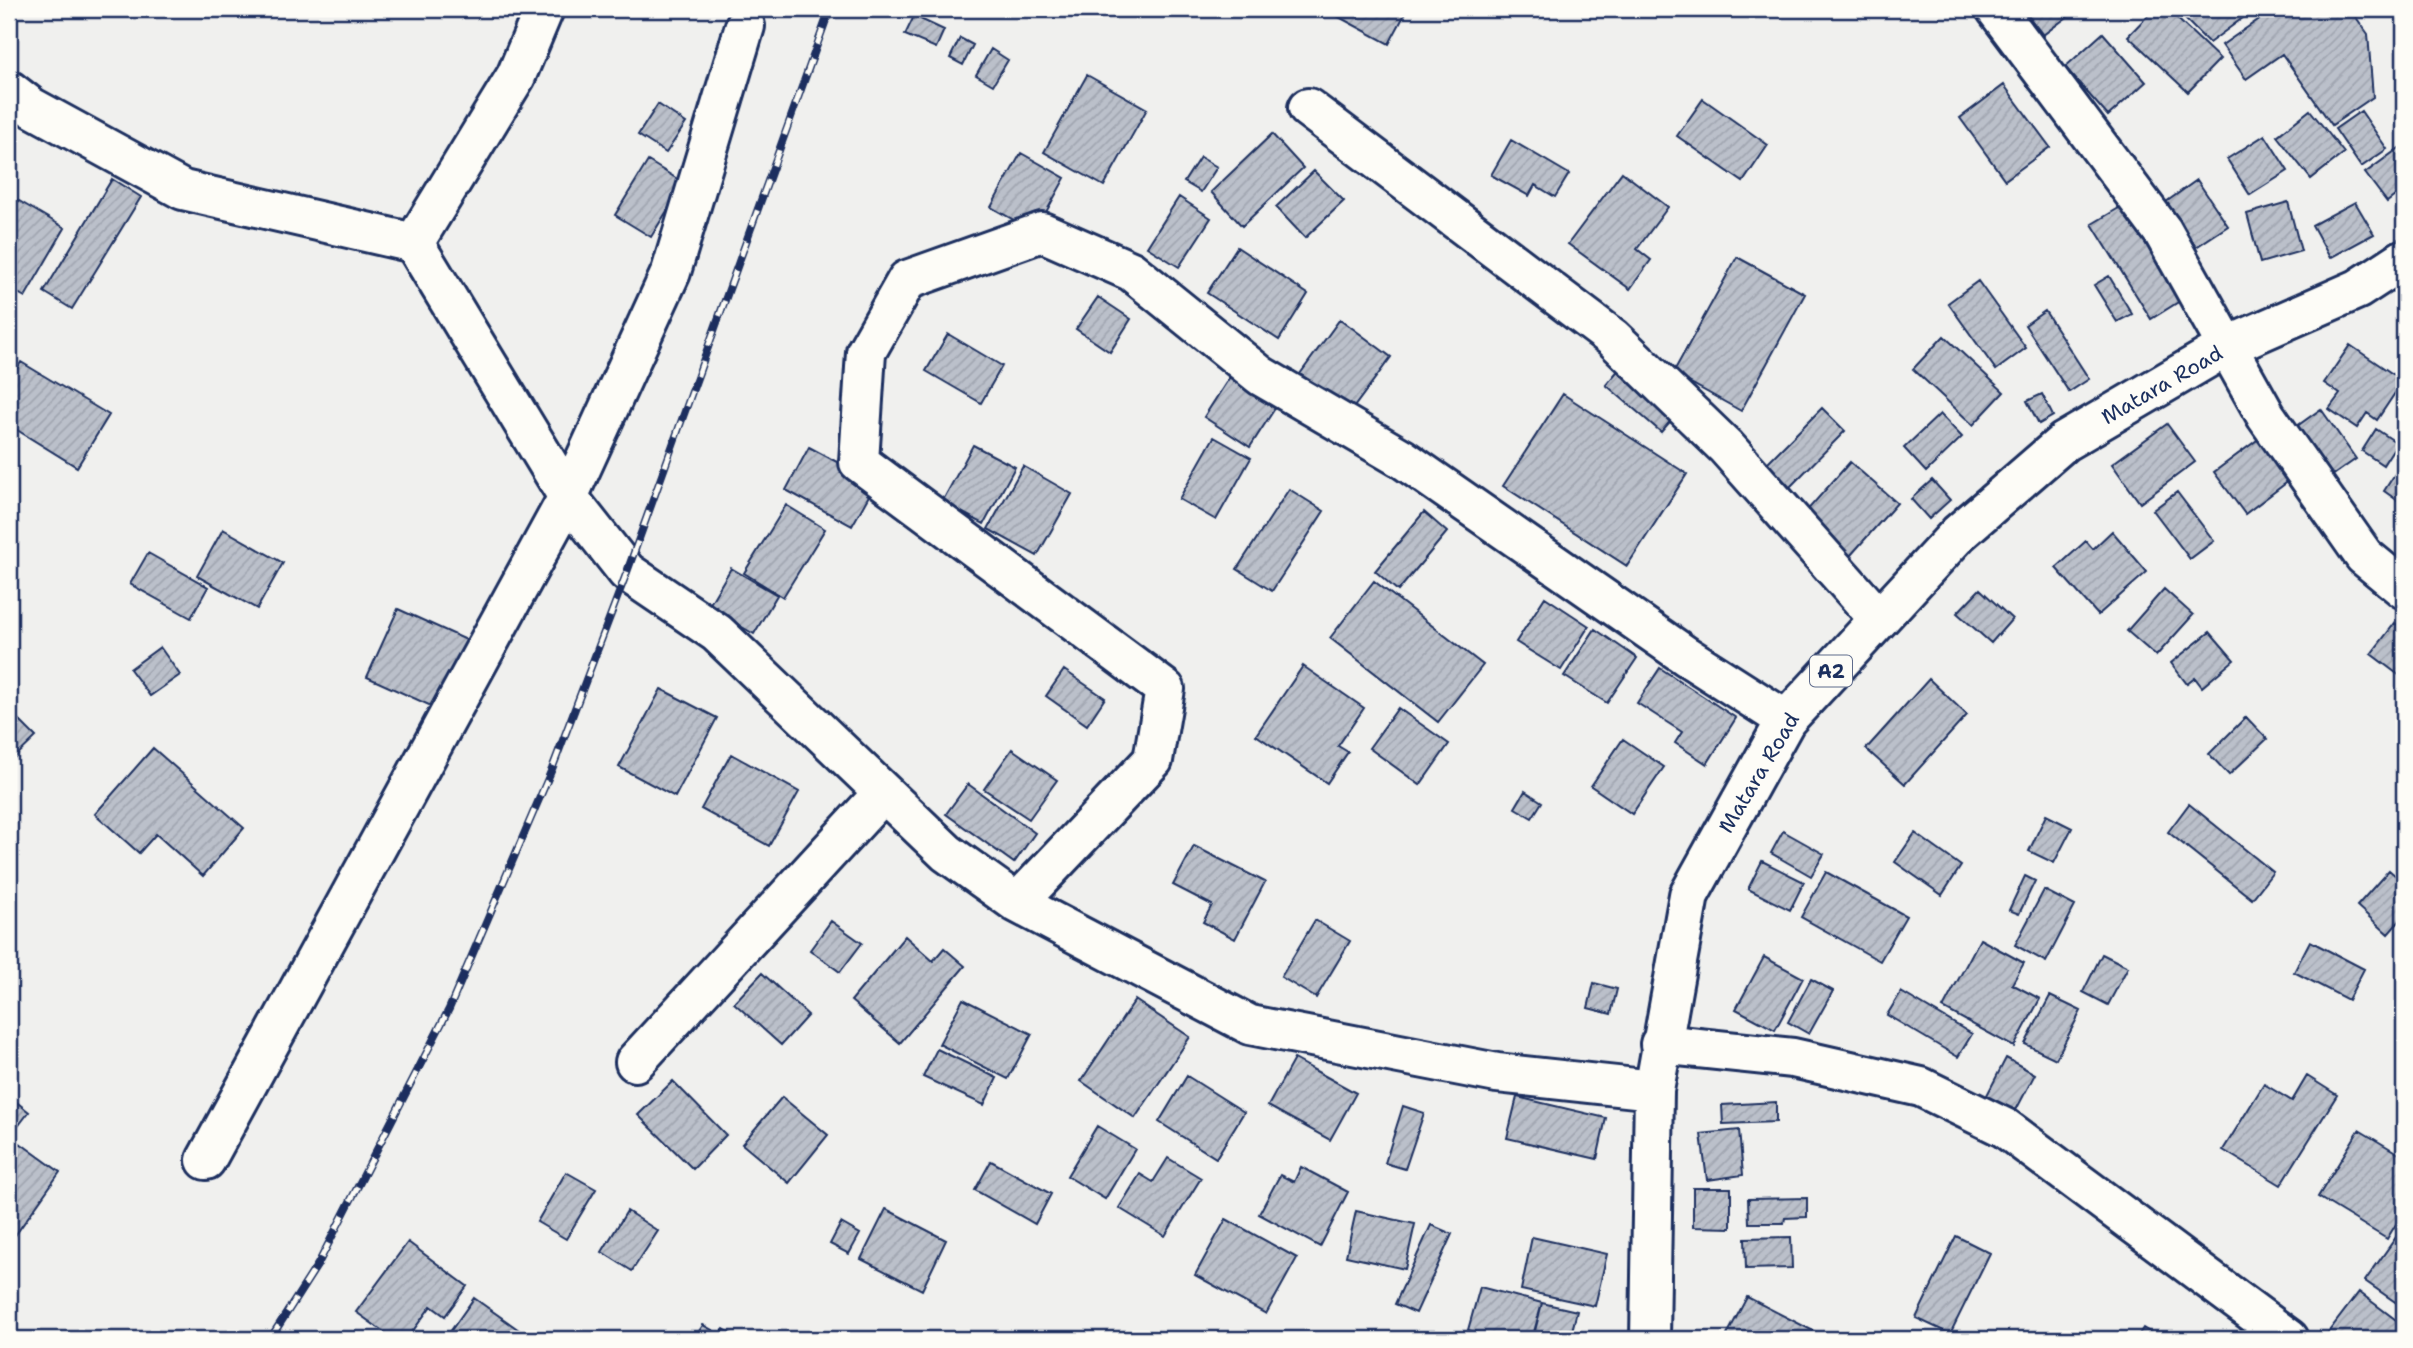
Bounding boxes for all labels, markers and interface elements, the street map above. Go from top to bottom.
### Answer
street label: Matara Road [2096,339,2228,431]
road number: A2 [1810,656,1852,686]
street label: Matara Road [1712,708,1806,838]

